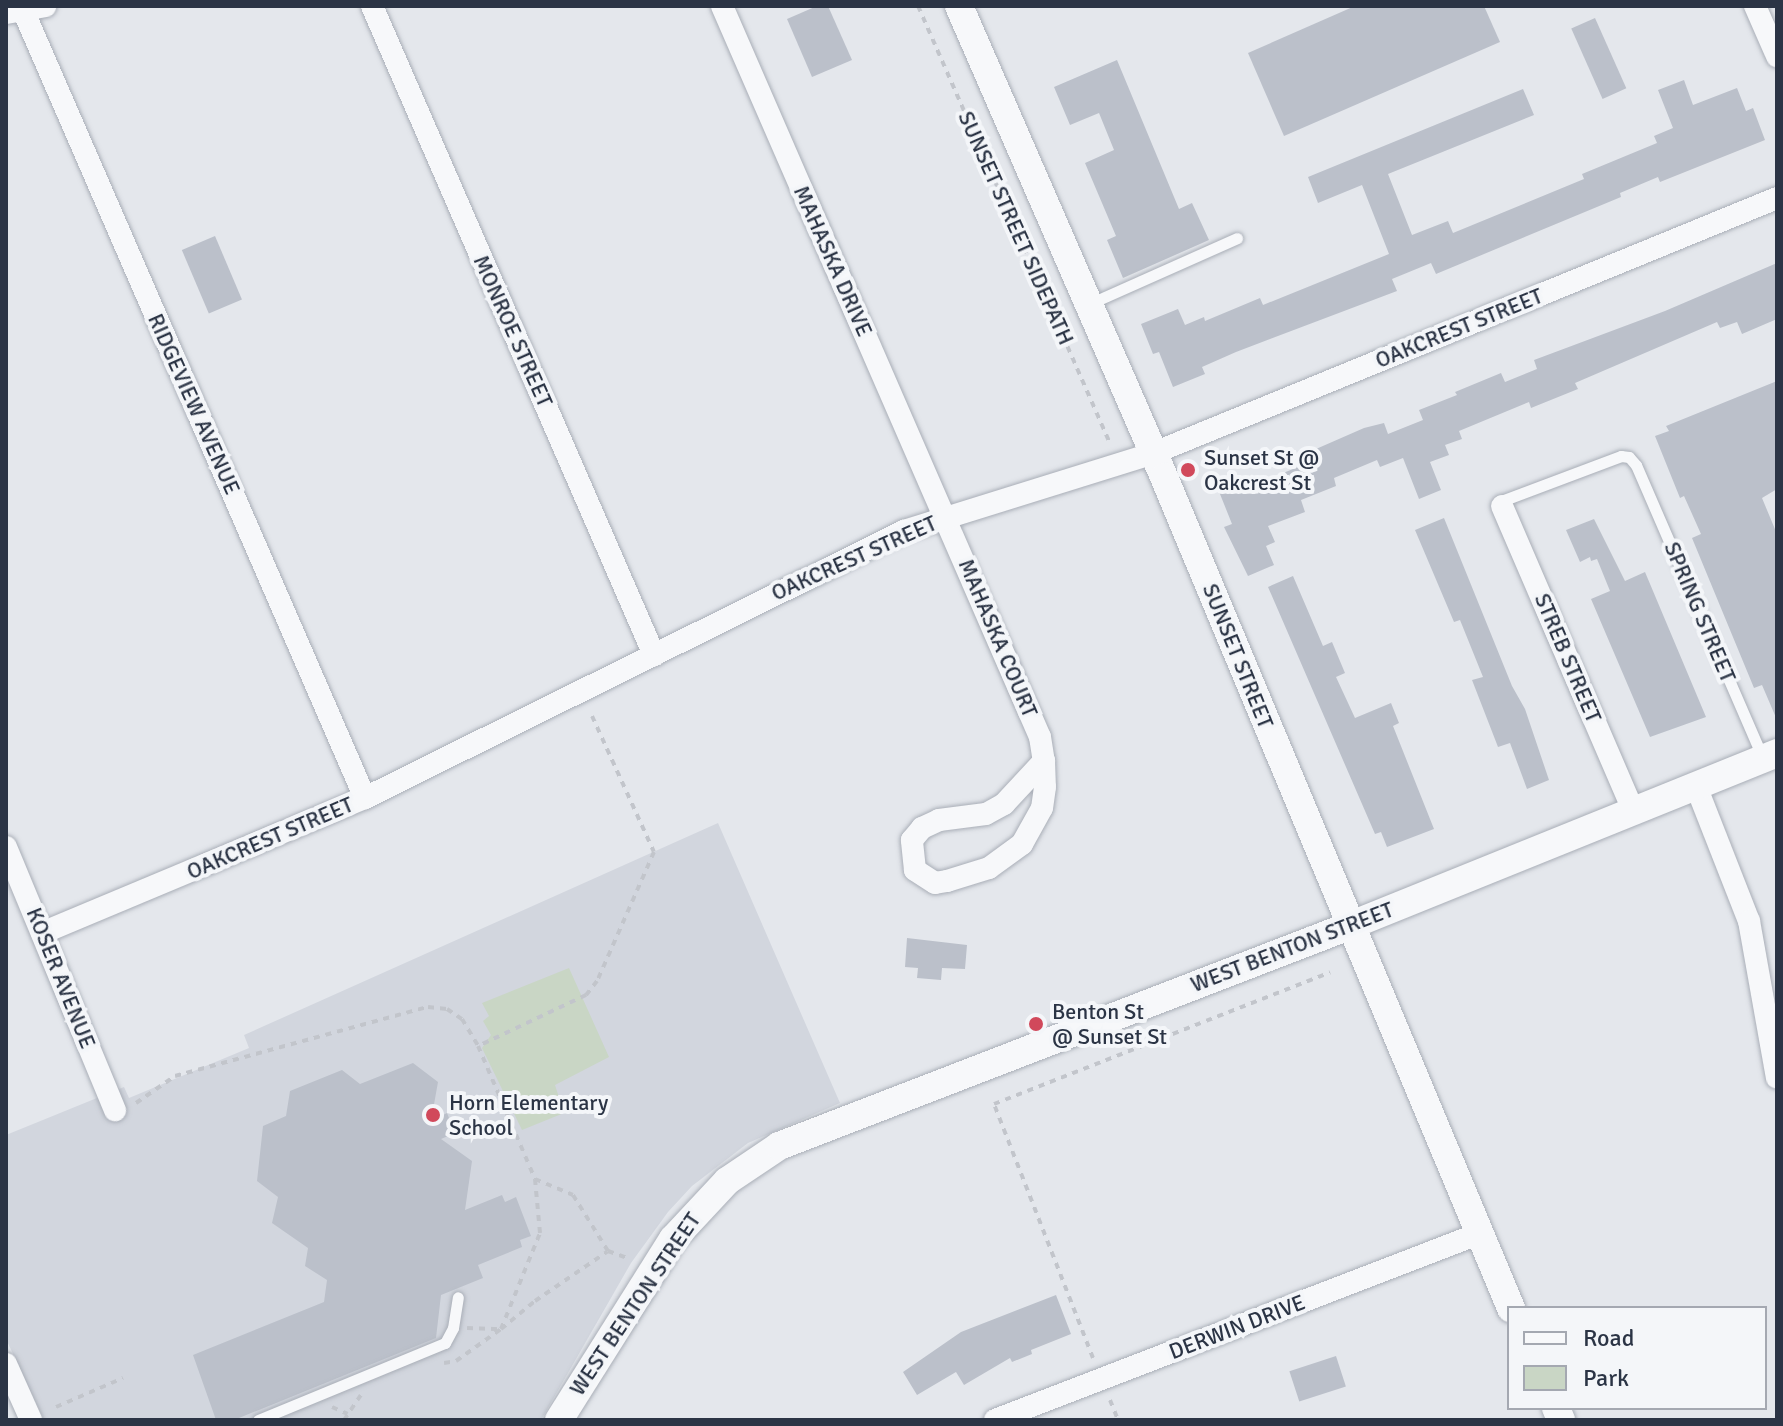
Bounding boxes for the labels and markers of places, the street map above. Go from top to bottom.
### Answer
place label: Sunset St @ Oakcrest St [1204,444,1319,496]
marker: Sunset St @ Oakcrest St [1179,461,1197,479]
place label: Benton St @ Sunset St [1052,998,1167,1050]
marker: Benton St @ Sunset St [1027,1015,1045,1033]
place label: Horn Elementary School [449,1089,608,1140]
marker: Horn Elementary School [424,1106,442,1124]

